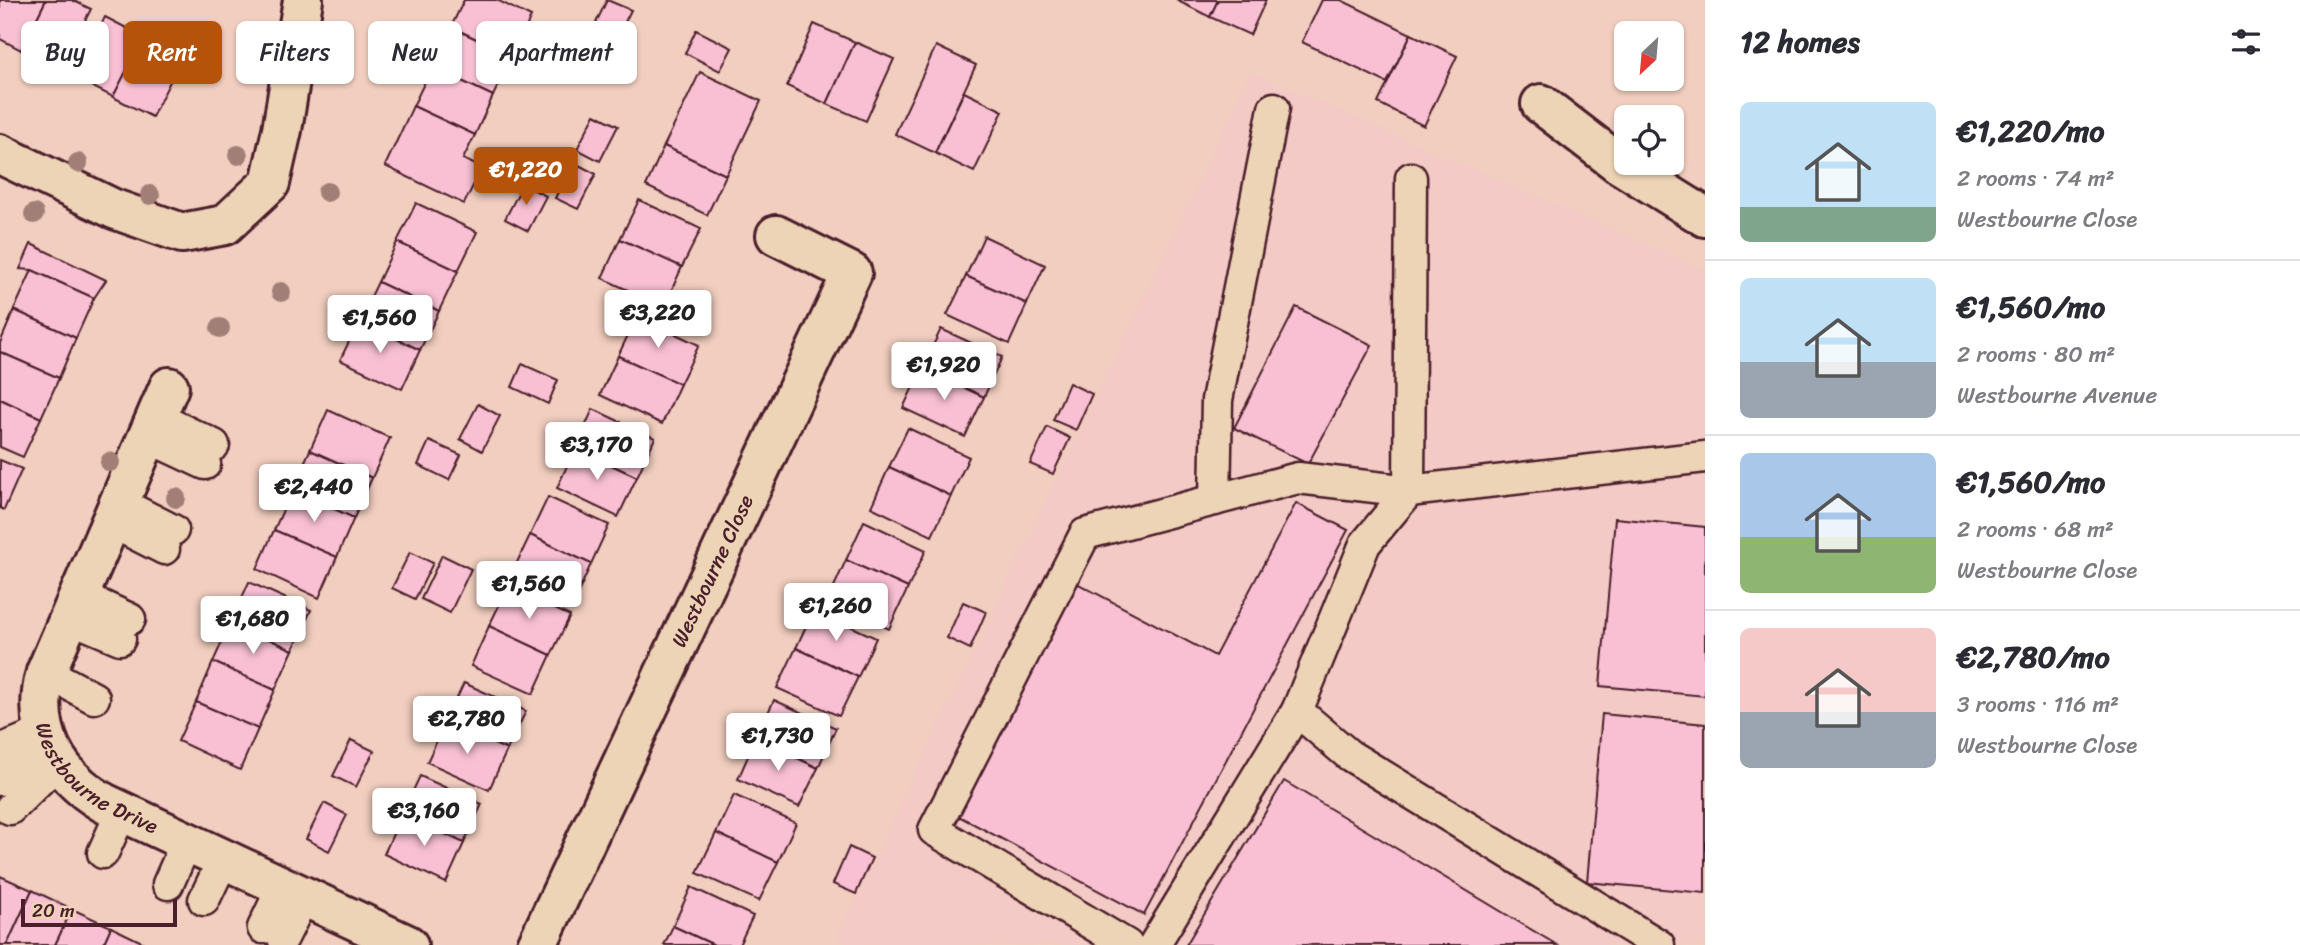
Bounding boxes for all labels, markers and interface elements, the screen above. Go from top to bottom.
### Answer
text: 12 homes [1740,15,1860,69]
chip: Buy [21,21,109,84]
chip: Rent [123,21,222,84]
chip: Filters [236,21,354,84]
chip: New [368,21,462,84]
chip: Apartment [476,21,637,84]
north arrow [1614,21,1684,91]
map controls [1614,21,1684,175]
icon: filters [2227,23,2265,61]
text: €1,220/mo [1957,104,2105,158]
button: locate [1614,105,1684,175]
icon: home [1796,130,1880,214]
pin: €1,220 [469,148,583,207]
text: €1,220 [490,149,562,190]
text: 2 rooms · 74 m² [1957,158,2114,199]
text: Westbourne Close [1957,199,2137,240]
text: €1,560/mo [1957,280,2105,334]
pin: €3,220 [601,290,715,350]
text: €3,220 [620,292,696,333]
pin: €1,560 [323,296,437,355]
text: €1,560 [344,297,416,338]
icon: home [1796,306,1880,390]
text: 2 rooms · 80 m² [1957,334,2115,375]
pin: €1,920 [887,342,1001,402]
text: €1,920 [907,344,981,385]
text: Westbourne Avenue [1957,375,2157,416]
pin: €3,170 [540,422,654,482]
text: €3,170 [561,424,633,465]
text: €1,560/mo [1957,455,2105,509]
pin: €2,440 [257,464,371,524]
text: €2,440 [275,466,353,507]
icon: home [1796,481,1880,565]
street label: Westbourne Close [660,488,764,654]
text: 2 rooms · 68 m² [1957,509,2114,550]
text: Westbourne Close [1957,550,2137,591]
pin: €1,560 [472,562,586,621]
text: €1,560 [493,563,565,604]
pin: €1,260 [779,584,893,643]
text: €1,260 [800,585,872,626]
pin: €1,680 [196,596,310,656]
text: €1,680 [217,598,289,639]
text: €2,780/mo [1957,630,2110,684]
icon: home [1796,656,1880,740]
text: 3 rooms · 116 m² [1957,684,2119,725]
pin: €2,780 [410,696,524,756]
text: €2,780 [429,698,505,739]
pin: €1,730 [721,714,835,773]
text: €1,730 [742,715,814,756]
street label: Westbourne Drive [24,718,165,845]
text: Westbourne Close [1957,725,2137,766]
pin: €3,160 [367,788,481,848]
text: €3,160 [388,790,460,831]
text: 20 m [32,894,75,927]
scale bar [21,896,177,928]

